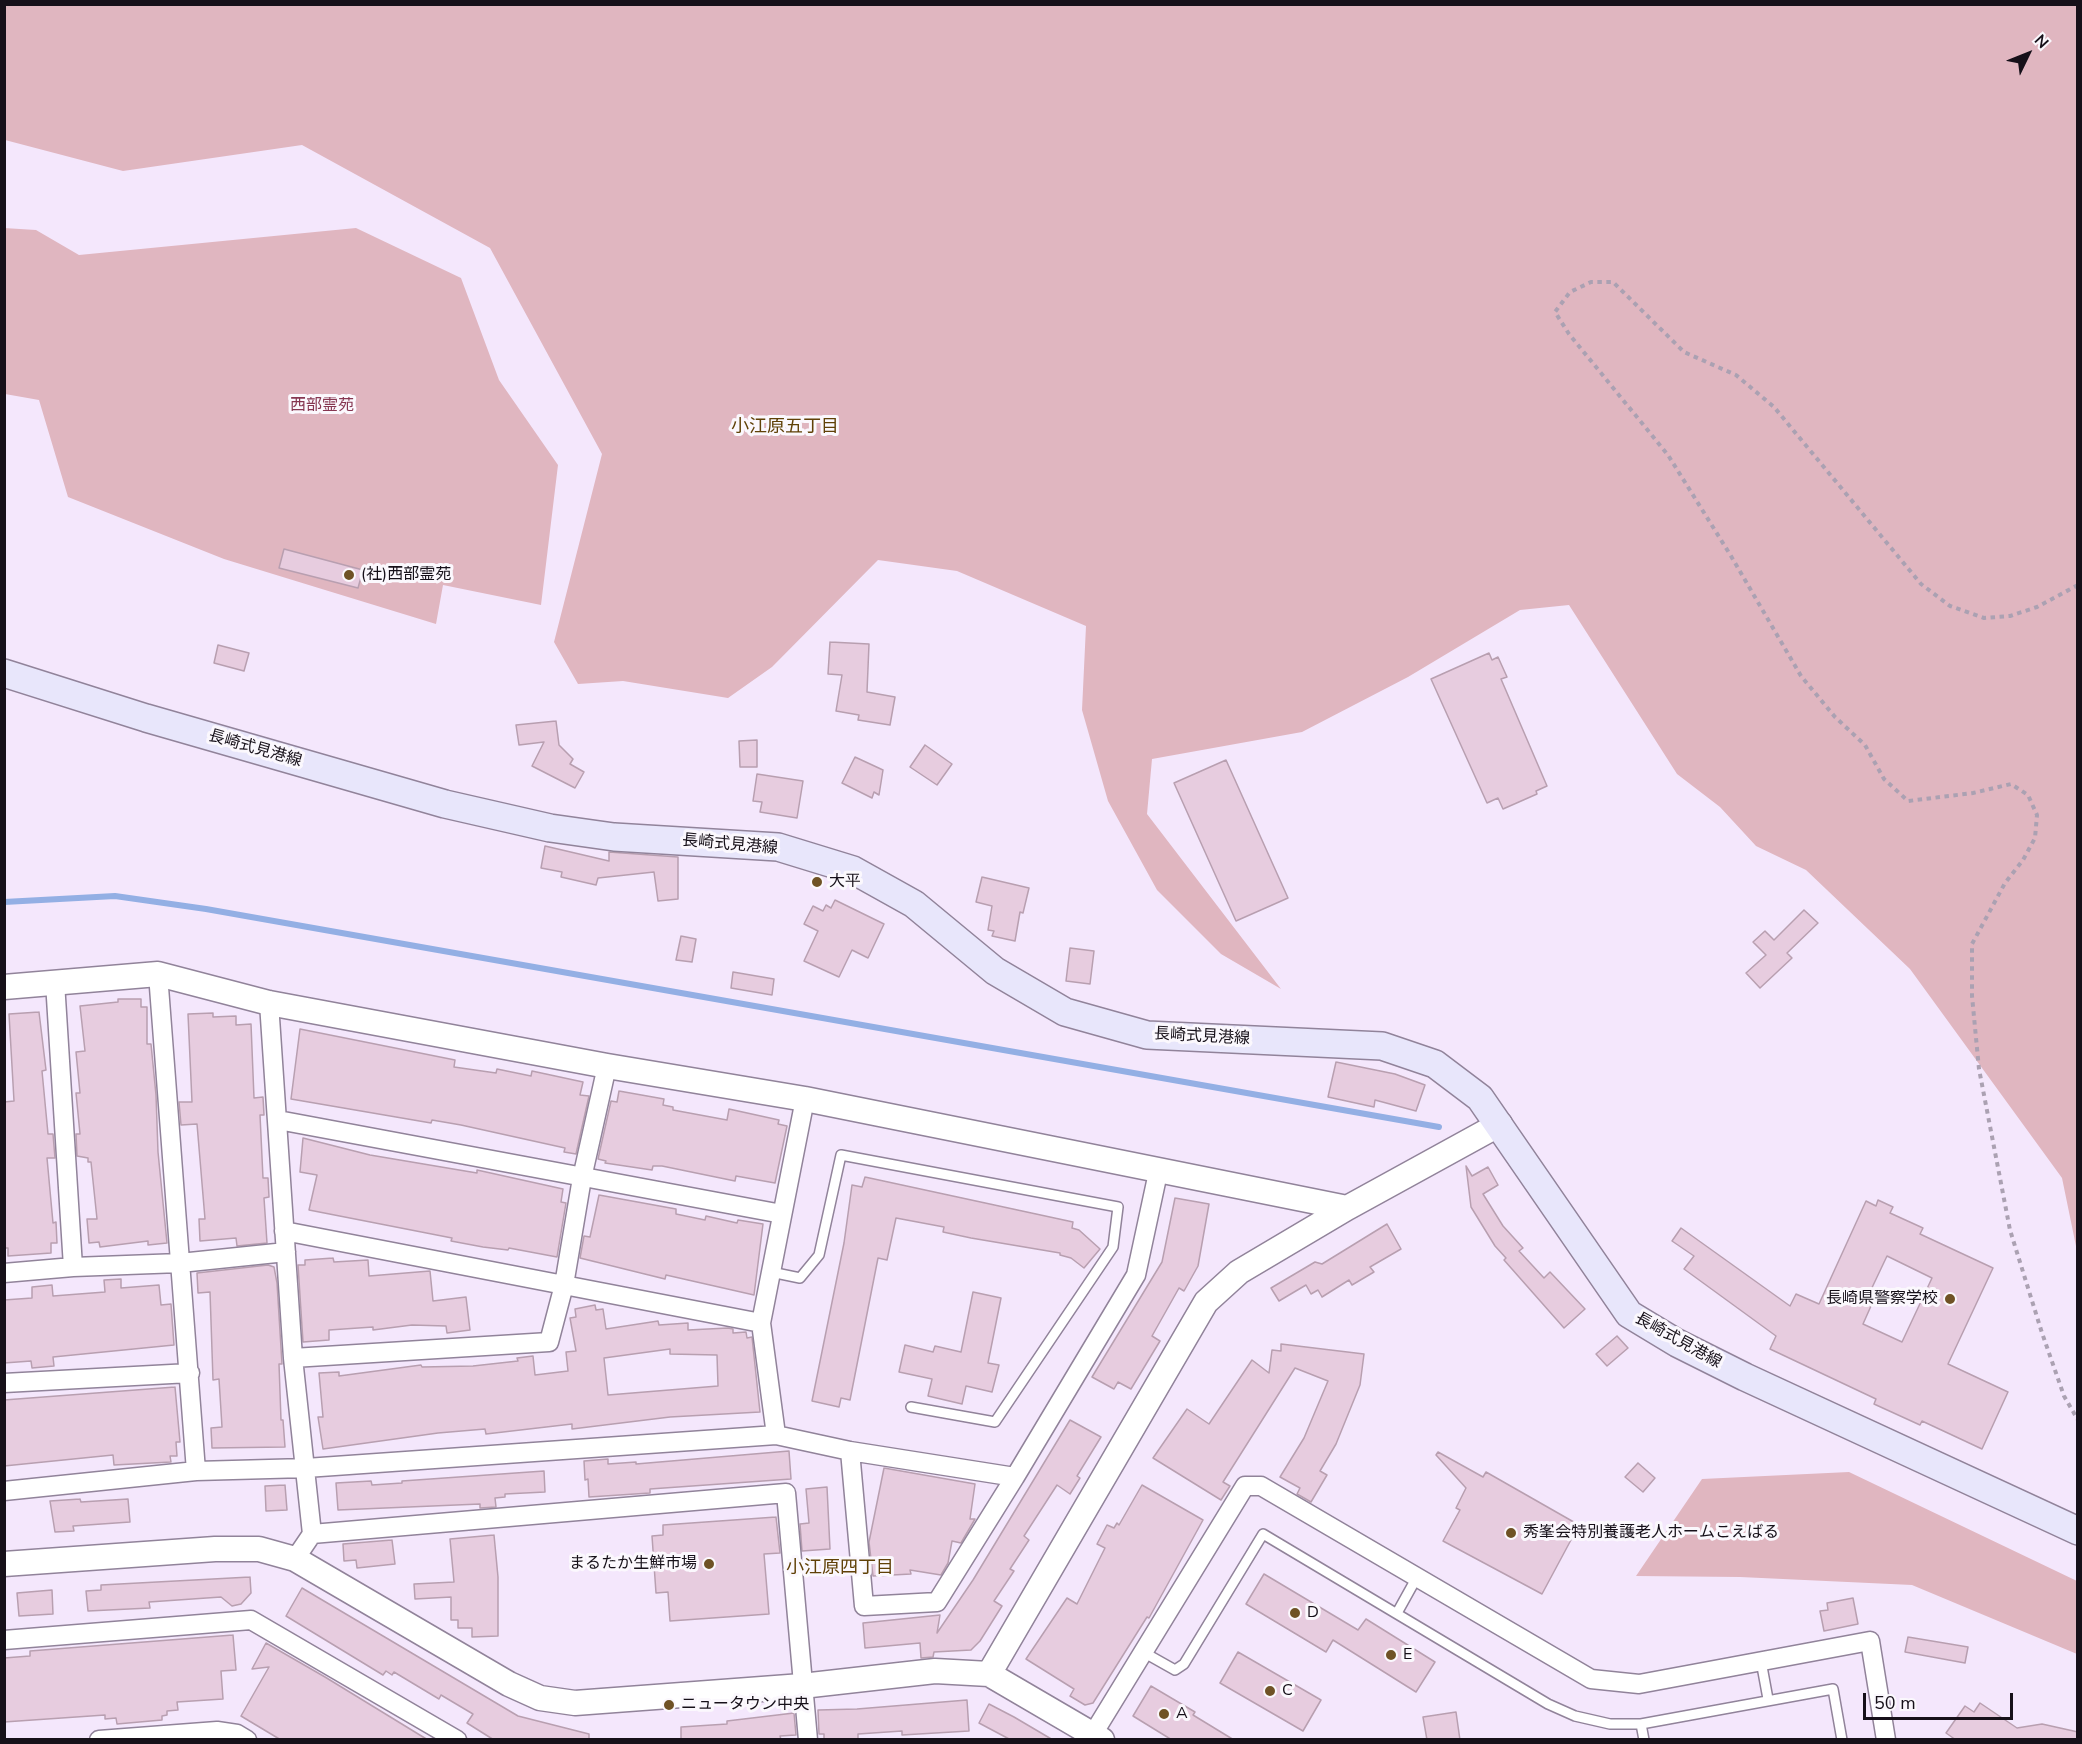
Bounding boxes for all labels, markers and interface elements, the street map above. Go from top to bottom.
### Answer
north arrow [1998,24,2058,84]
text: N [2029,30,2053,54]
park label: 西部霊苑 [290,396,354,416]
district label: 小江原五丁目 [731,417,839,439]
place label: (社)西部霊苑 [361,565,451,585]
marker: (社)西部霊苑 [342,568,356,582]
street label: 長崎式見港線 [206,727,304,771]
street label: 長崎式見港線 [681,831,779,859]
place label: 大平 [829,872,861,892]
marker: 大平 [810,875,824,889]
street label: 長崎式見港線 [1154,1025,1250,1049]
place label: 長崎県警察学校 [1826,1289,1938,1309]
marker: 長崎県警察学校 [1943,1292,1957,1306]
street label: 長崎式見港線 [1631,1309,1725,1373]
place label: 秀峯会特別養護老人ホームこえばる [1523,1523,1779,1543]
marker: 秀峯会特別養護老人ホームこえばる [1504,1526,1518,1540]
place label: まるたか生鮮市場 [569,1554,697,1574]
marker: まるたか生鮮市場 [702,1557,716,1571]
district label: 小江原四丁目 [786,1558,894,1580]
place label: D [1307,1603,1319,1623]
marker: D [1288,1606,1302,1620]
place label: E [1403,1645,1412,1665]
marker: E [1384,1648,1398,1662]
place label: C [1282,1681,1293,1701]
scale bar [1866,1681,2016,1719]
marker: C [1263,1684,1277,1698]
text: 50 m [1874,1691,1916,1715]
place label: ニュータウン中央 [681,1695,809,1715]
marker: ニュータウン中央 [662,1698,676,1712]
place label: A [1176,1704,1188,1724]
marker: A [1157,1707,1171,1721]

